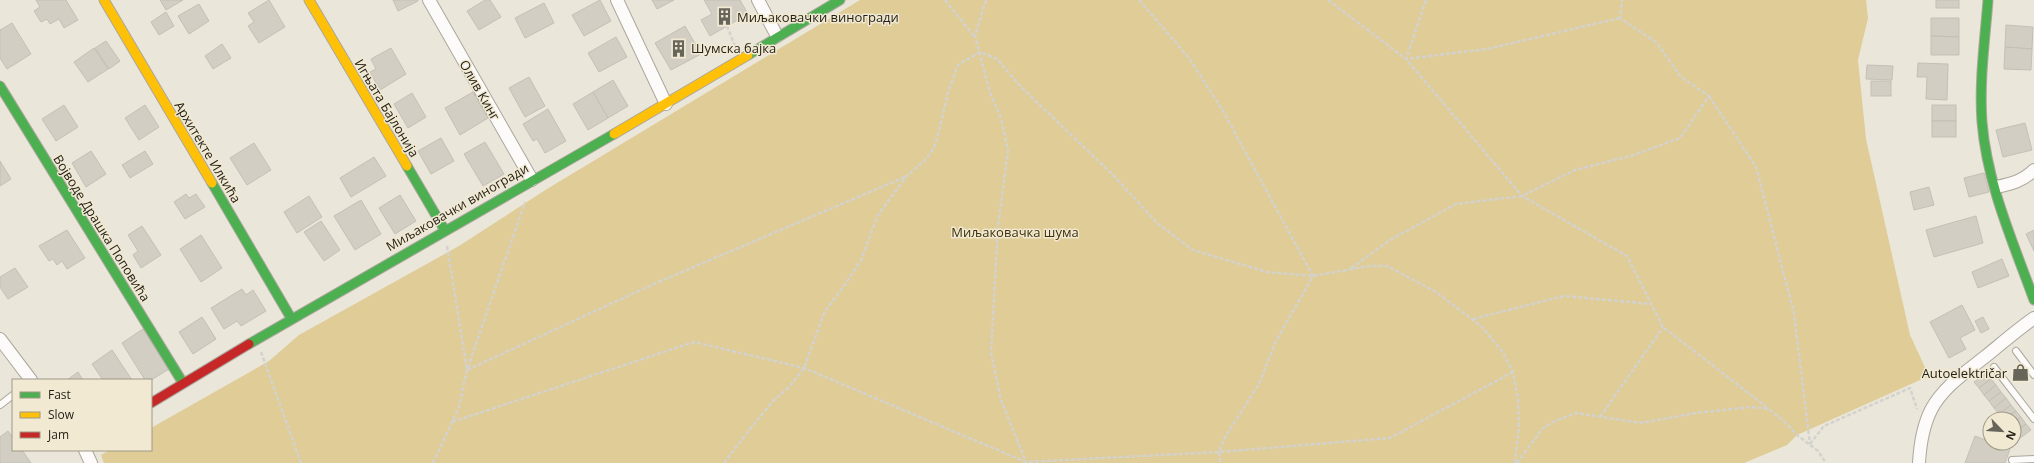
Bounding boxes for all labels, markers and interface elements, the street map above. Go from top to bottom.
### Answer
building icon: Миљаковачки виногради [714,7,734,27]
place label: Миљаковачки виногради [737,8,899,26]
building icon: Шумска бајка [668,38,688,58]
place label: Шумска бајка [691,39,776,57]
street label: Игњата Бајлонија [351,55,423,161]
street label: Олив Кинг [456,57,505,124]
street label: Архитекте Илкића [170,98,246,206]
street label: Војводе Драшка Поповића [49,151,155,305]
street label: Миљаковачки виногради [382,159,532,255]
park label: Миљаковачка шума [951,223,1079,241]
shop icon: Autoelektričar [2010,363,2030,383]
place label: Autoelektričar [1922,364,2008,382]
legend [12,379,152,451]
text: Fast [48,386,71,403]
text: Slow [48,406,75,423]
north arrow [1982,411,2022,451]
text: Jam [47,426,69,443]
text: N [2003,428,2020,443]

